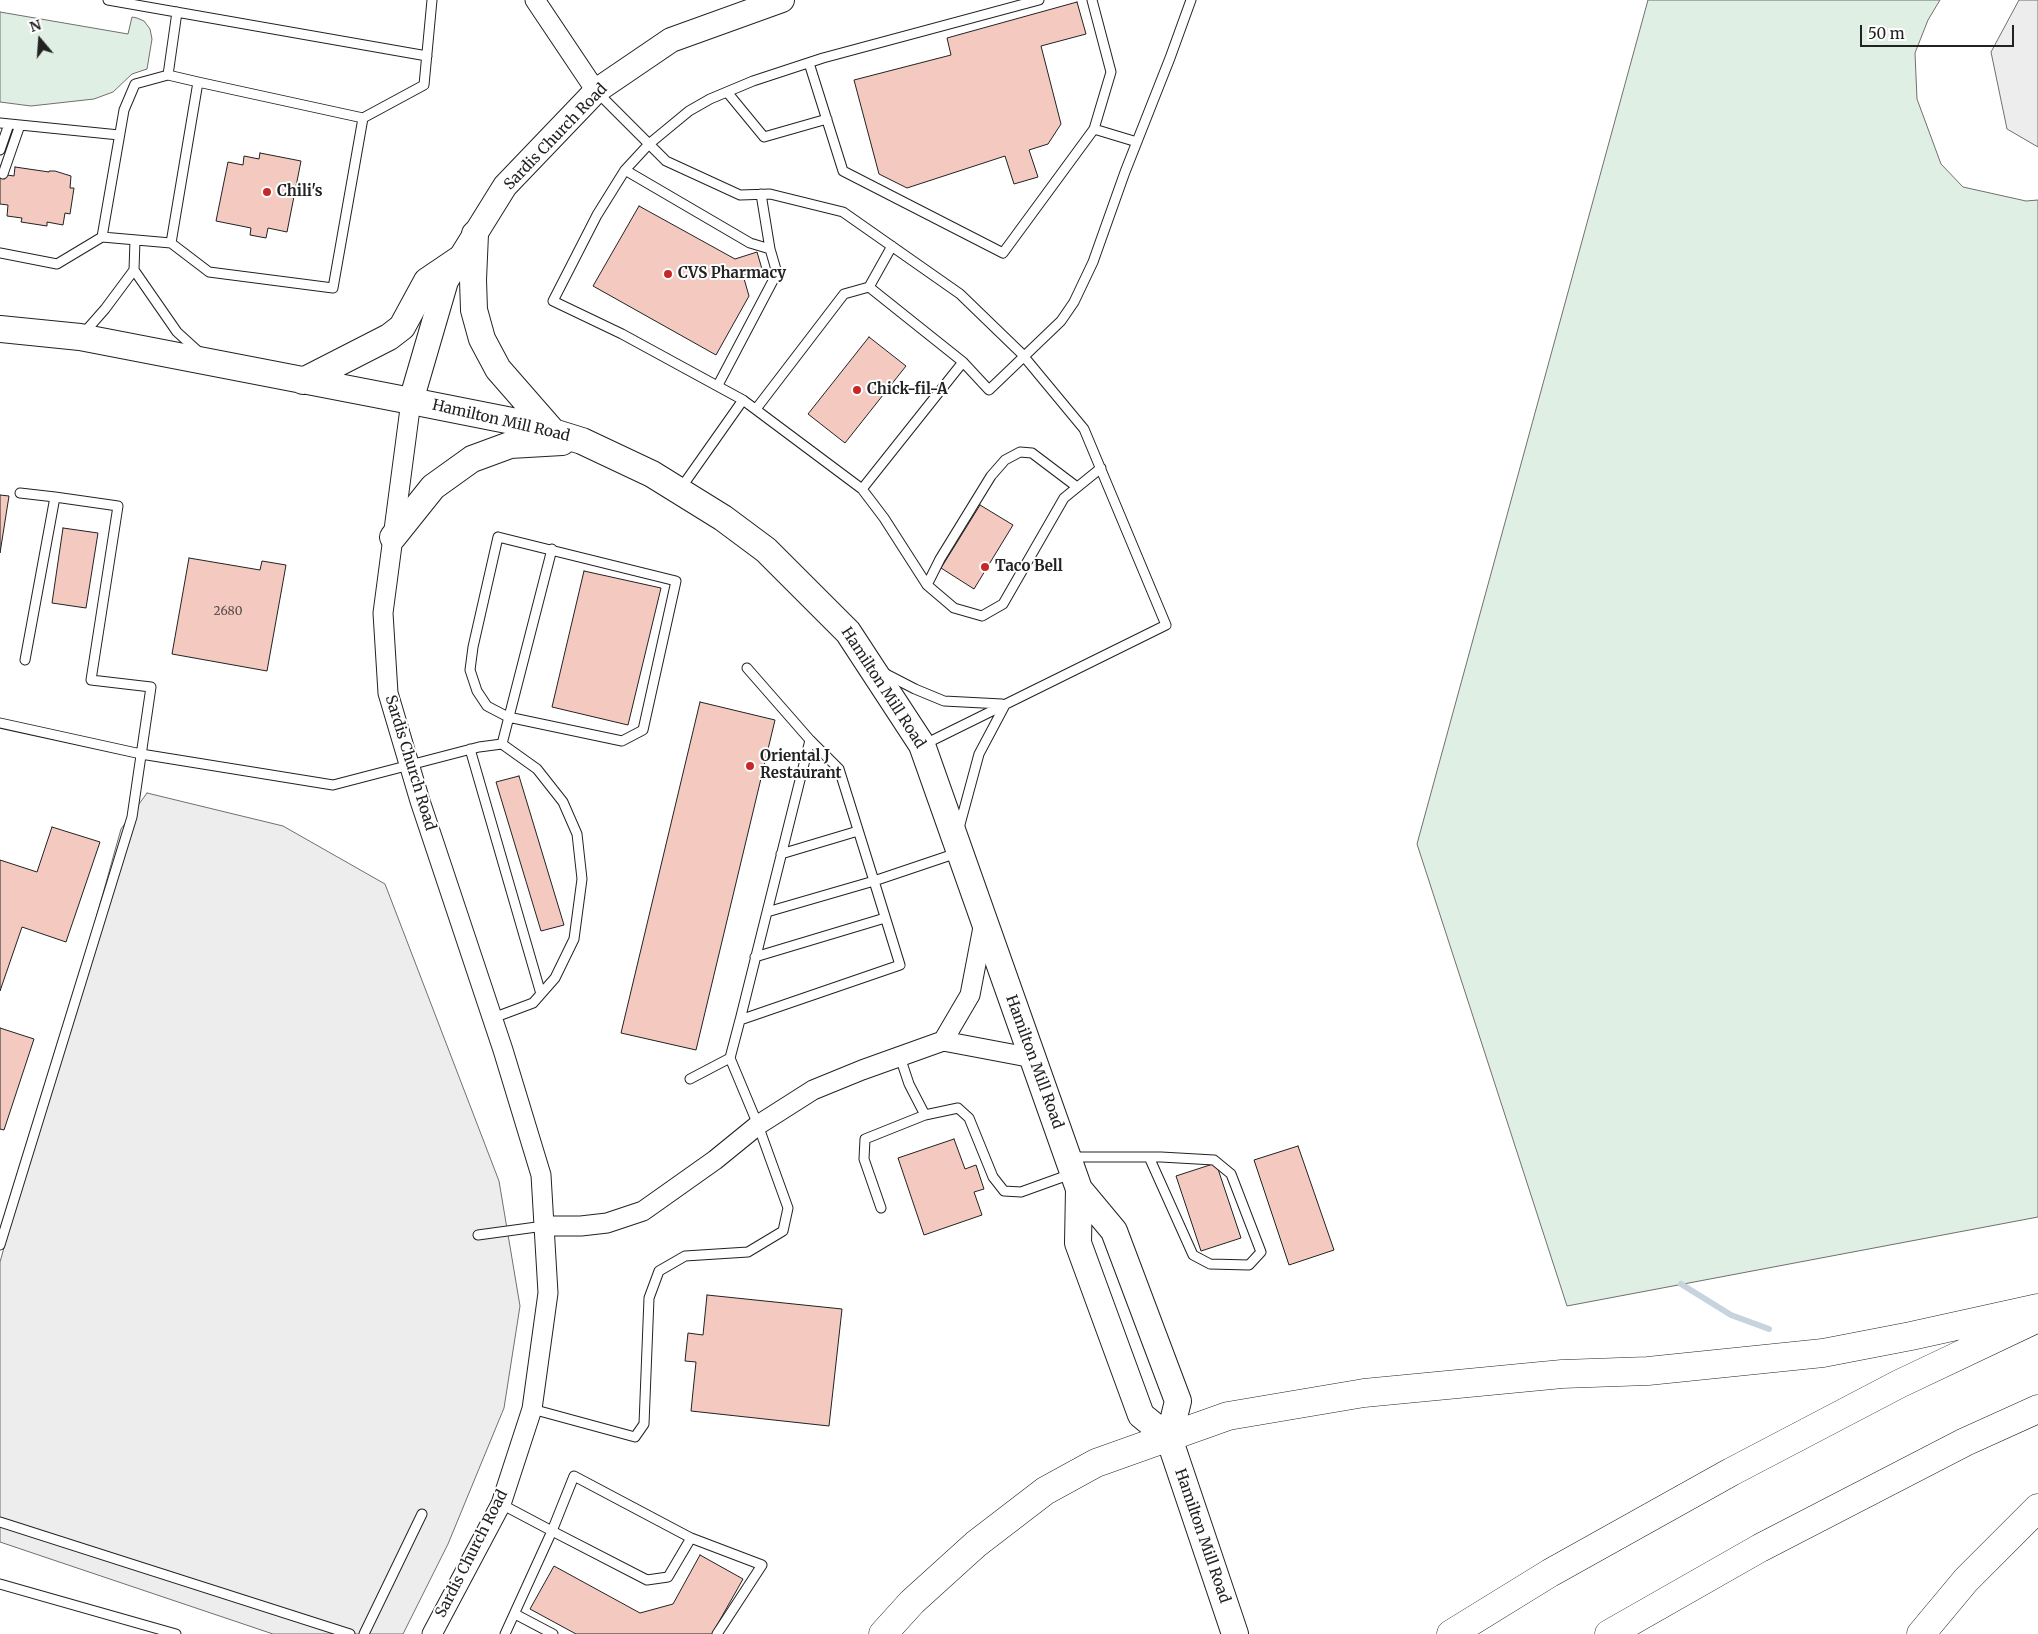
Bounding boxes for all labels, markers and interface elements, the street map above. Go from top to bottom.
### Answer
north arrow [15,15,65,65]
text: N [27,15,43,36]
scale bar [1863,15,2017,47]
text: 50 m [1868,24,1905,43]
street label: Sardis Church Road [501,80,611,194]
place label: Chili's [277,183,323,201]
marker: Chili's [261,186,273,198]
place label: CVS Pharmacy [678,265,786,283]
marker: CVS Pharmacy [662,268,674,280]
place label: Chick-fil-A [867,381,948,399]
marker: Chick-fil-A [851,384,863,396]
street label: Hamilton Mill Road [430,396,572,446]
place label: Taco Bell [995,558,1063,576]
marker: Taco Bell [979,561,991,573]
house number: 2680 [214,605,242,619]
street label: Hamilton Mill Road [837,624,929,752]
street label: Sardis Church Road [381,693,439,833]
place label: Oriental J Restaurant [760,748,842,783]
marker: Oriental J Restaurant [744,760,756,772]
street label: Hamilton Mill Road [1001,993,1067,1131]
street label: Hamilton Mill Road [1171,1466,1233,1606]
street label: Sardis Church Road [432,1487,512,1621]

